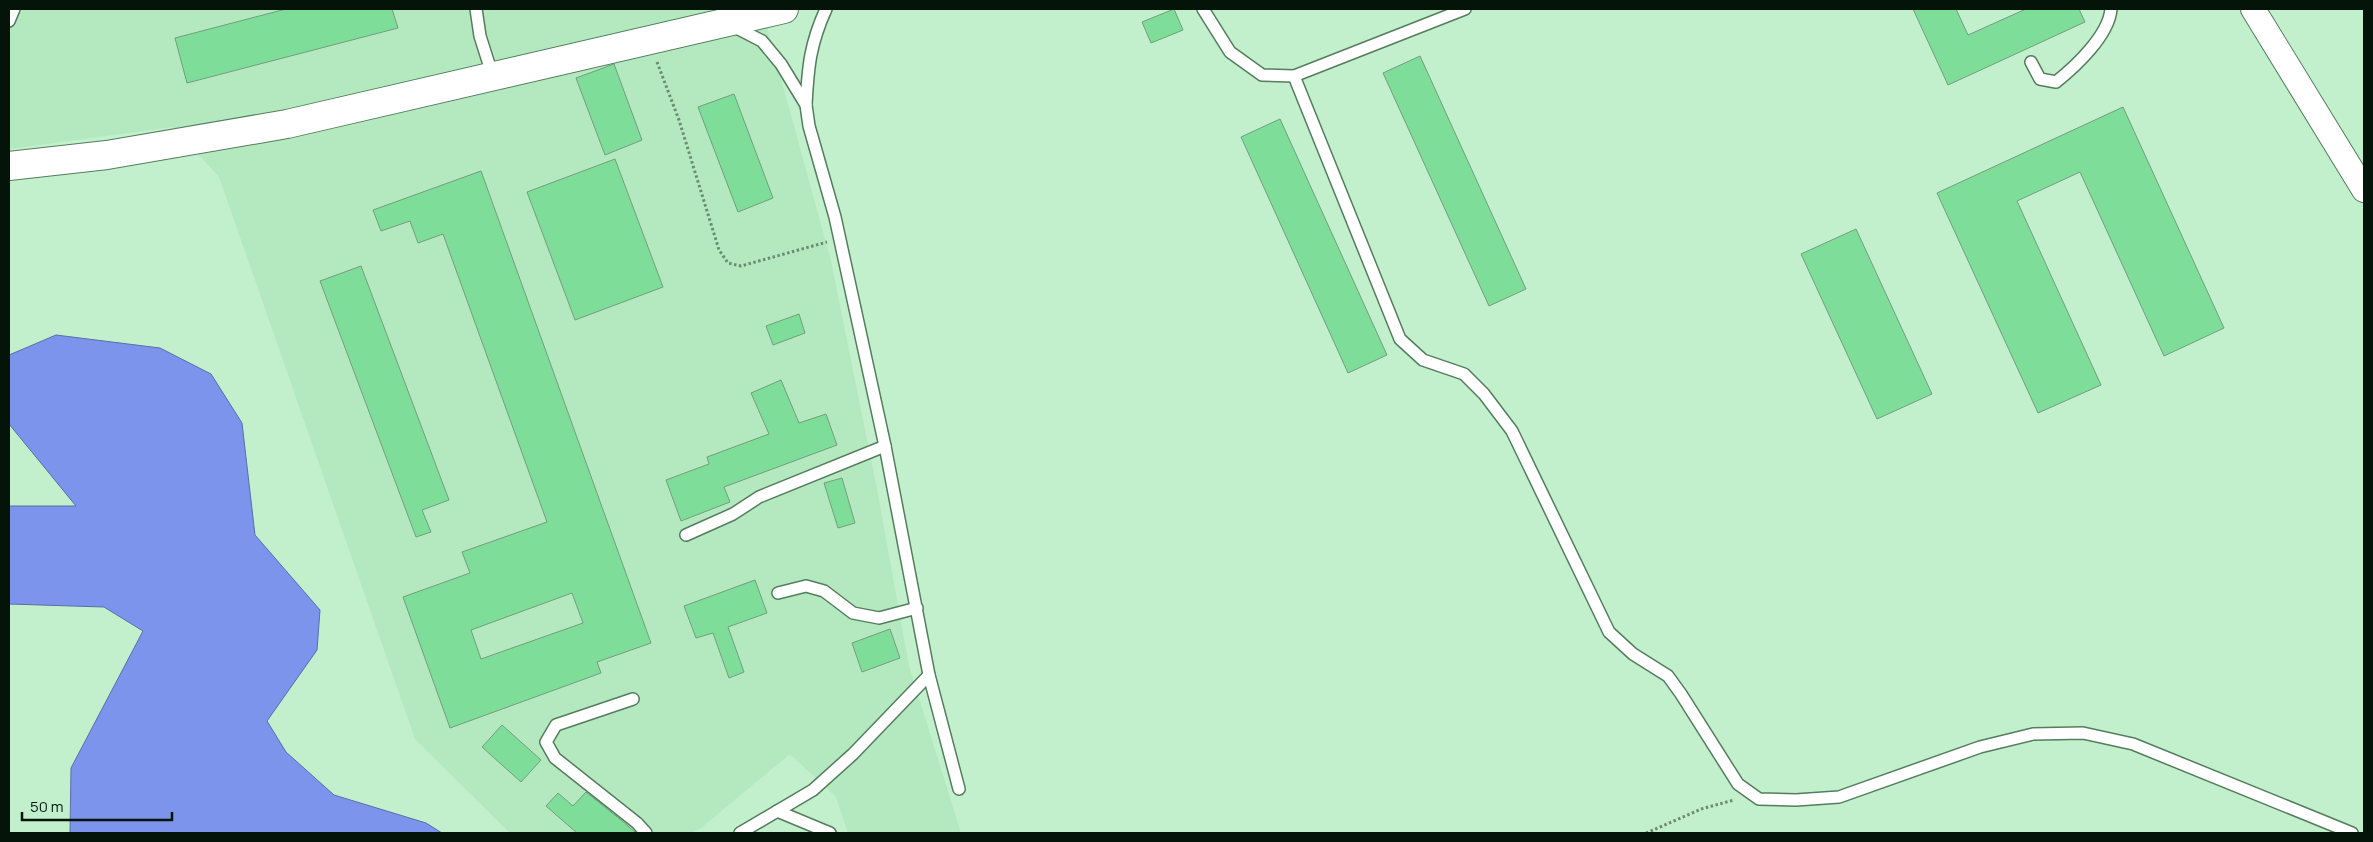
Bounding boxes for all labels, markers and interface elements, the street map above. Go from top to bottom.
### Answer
scale bar [22,790,172,822]
text: 50 m [30,796,64,817]

